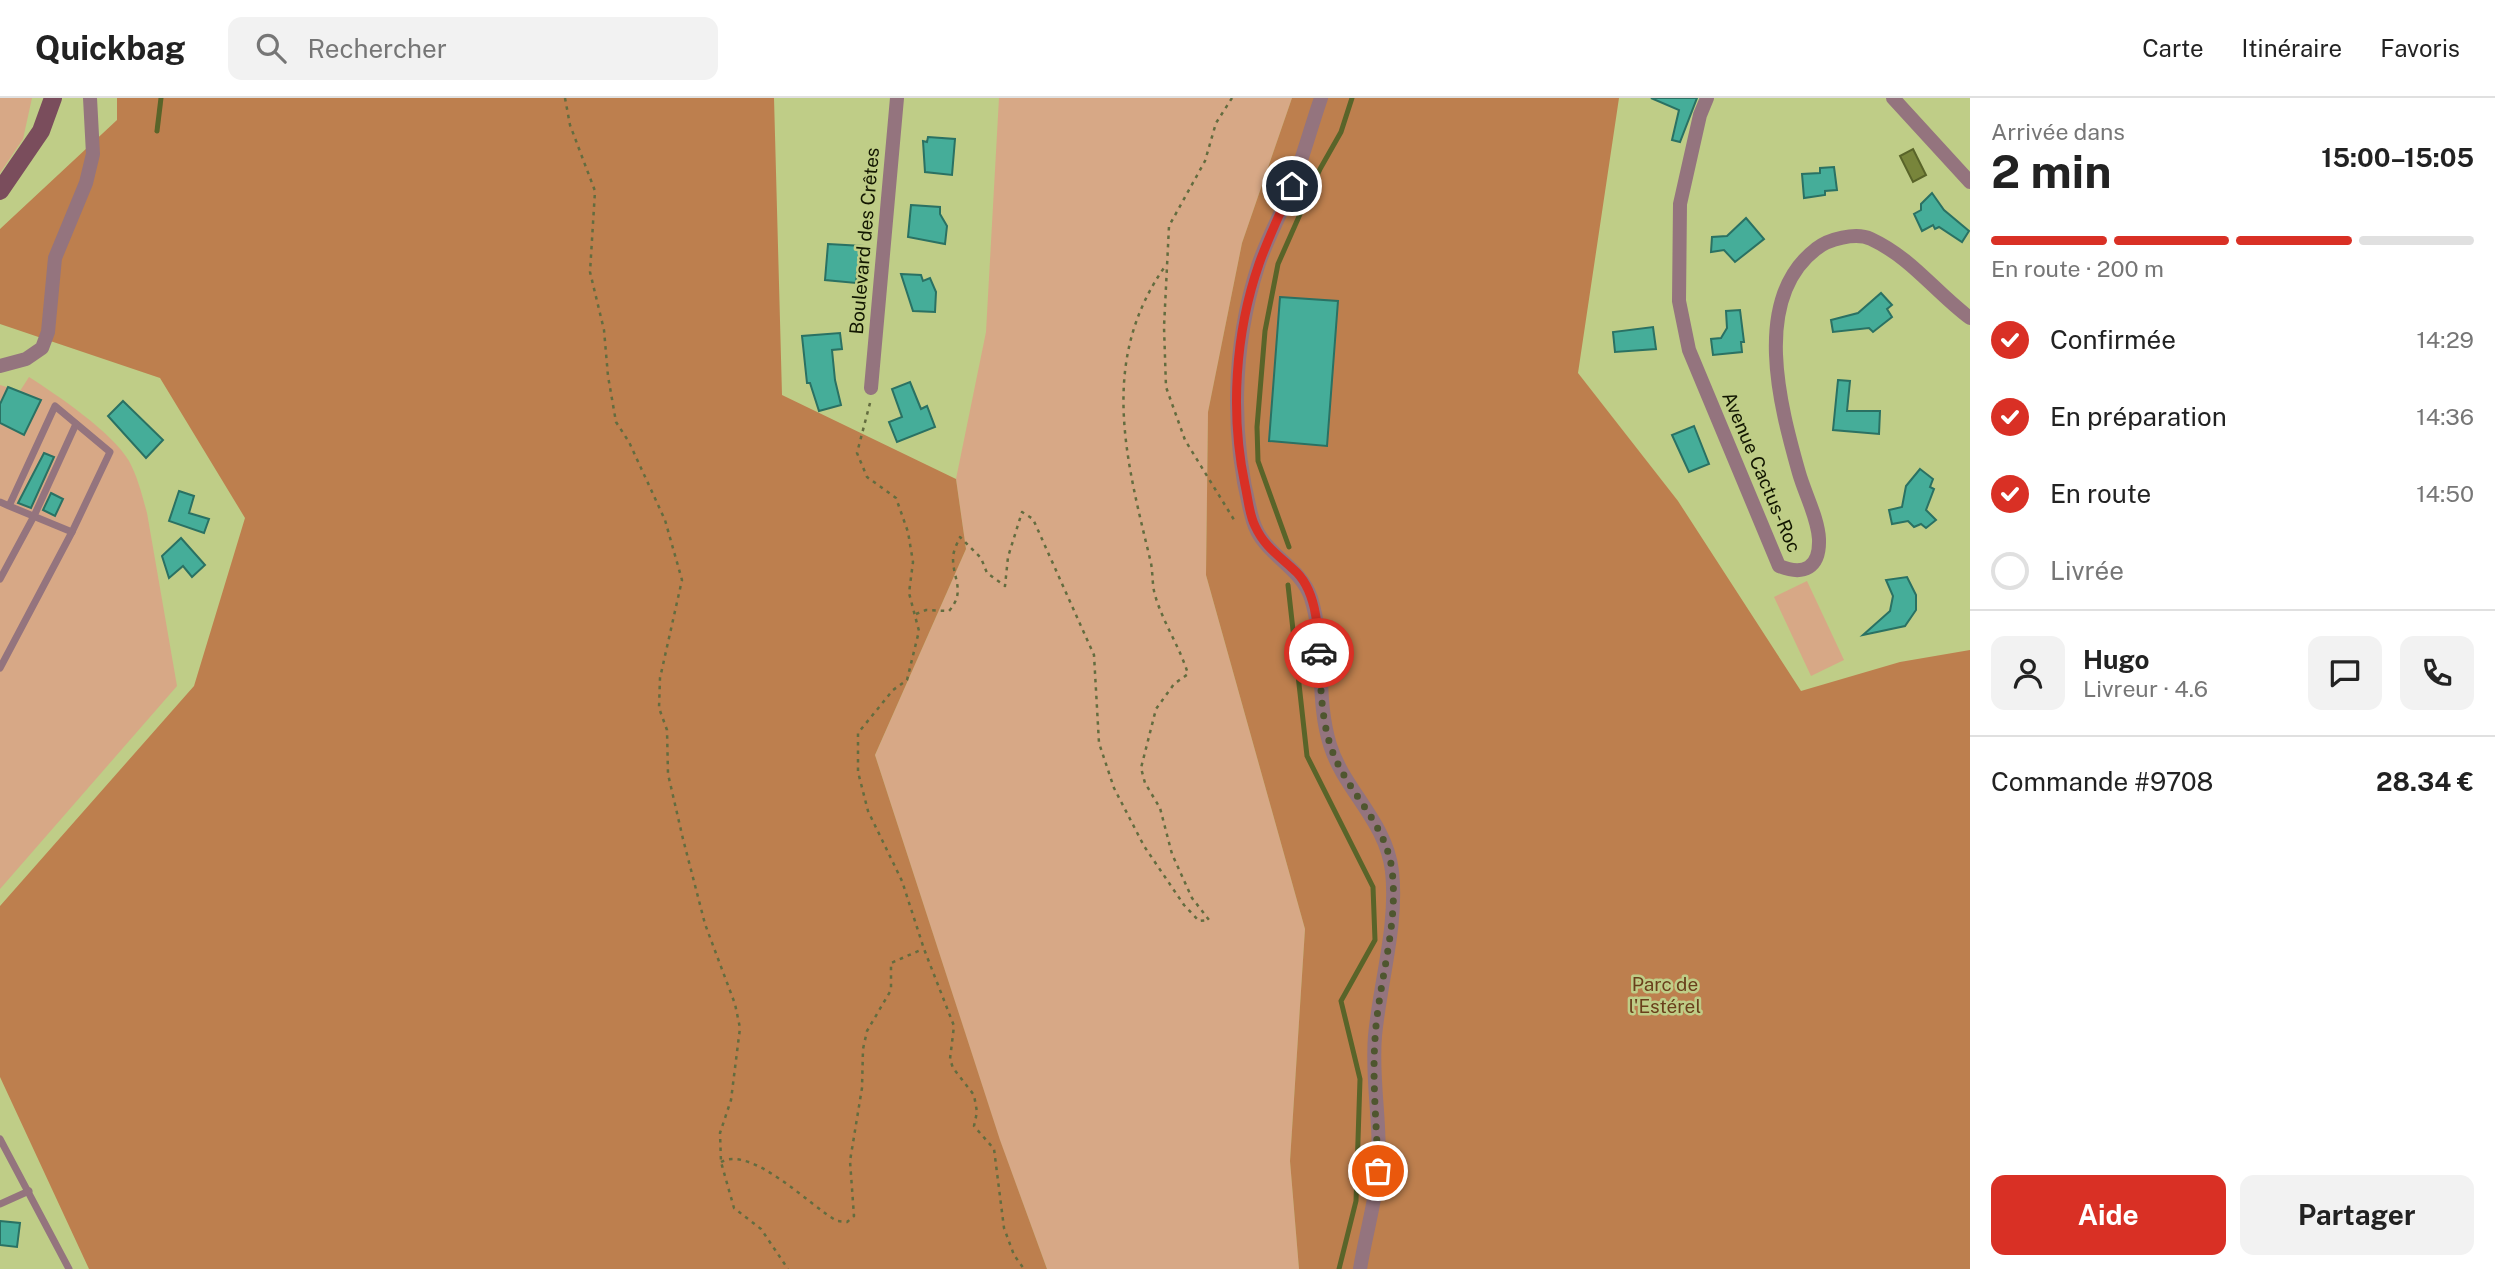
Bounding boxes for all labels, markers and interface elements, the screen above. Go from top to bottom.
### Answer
search box [228,17,718,80]
text: Quickbag [35,29,186,67]
icon: search [252,29,290,67]
text: Rechercher [308,33,447,64]
text: Carte [2142,34,2204,62]
text: Itinéraire [2242,34,2342,62]
text: Favoris [2380,34,2460,62]
text: Arrivée dans [1991,118,2125,145]
text: 15:00–15:05 [2321,142,2474,173]
text: 2 min [1991,144,2111,198]
street label: Boulevard des Crêtes [845,147,883,335]
pin [1262,156,1322,216]
icon: home [1273,167,1311,205]
text: En route · 200 m [1991,255,2164,282]
icon: check [1991,321,2029,359]
text: Confirmée [2050,324,2176,355]
text: 14:29 [2416,326,2474,353]
street label: Avenue Cactus-Roc [1718,388,1806,556]
icon: check [1991,398,2029,436]
text: En préparation [2050,401,2227,432]
text: 14:36 [2416,403,2474,430]
icon: check [1991,475,2029,513]
text: En route [2050,478,2151,509]
text: 14:50 [2416,480,2474,507]
text: Livrée [2050,555,2124,586]
courier [1284,618,1354,688]
icon: car [1300,634,1338,672]
button: person [1991,636,2065,710]
button: chat [2308,636,2382,710]
button: phone [2400,636,2474,710]
text: Hugo [2083,644,2149,675]
text: Livreur · 4.6 [2083,675,2208,702]
text: Commande #9708 [1991,766,2213,797]
text: 28.34 € [2376,766,2474,797]
park label: Parc de l'Estérel [1629,973,1701,1017]
pin [1348,1141,1408,1201]
icon: bag [1359,1152,1397,1190]
button: Aide [1991,1175,2226,1255]
button: Partager [2240,1175,2474,1255]

